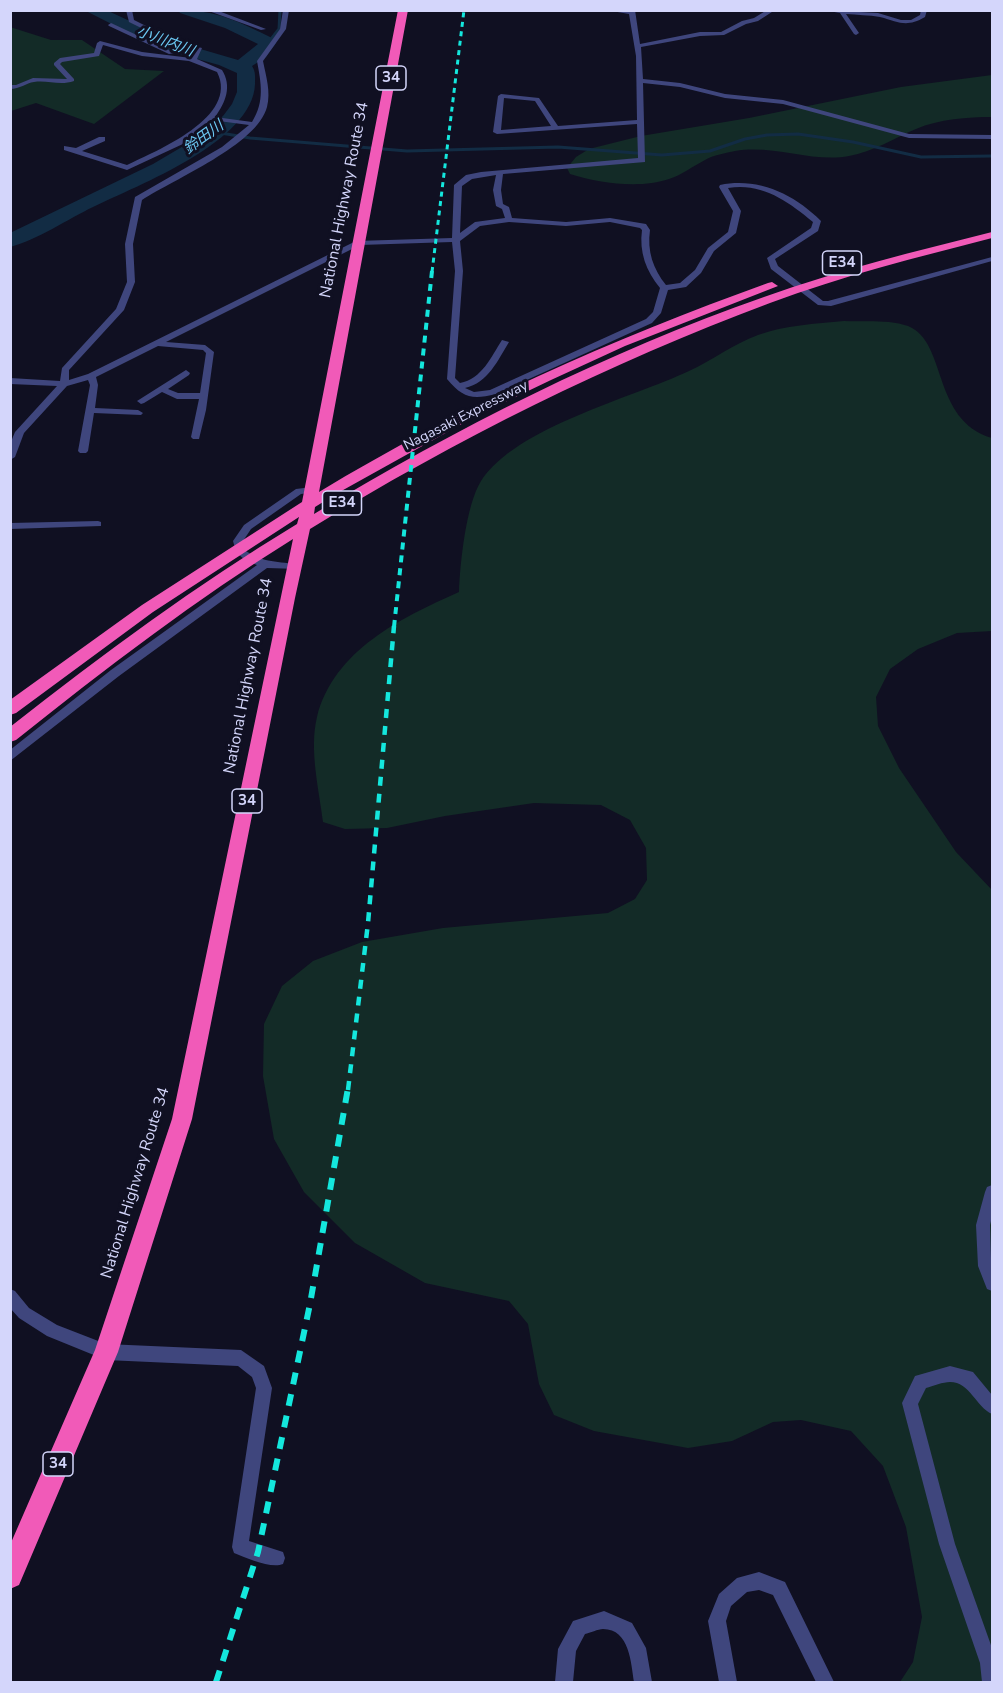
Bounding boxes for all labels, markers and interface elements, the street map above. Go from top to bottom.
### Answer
water label: 小川内川 [134,23,196,61]
road number: 34 [376,66,406,90]
street label: National Highway Route 34 [317,101,373,299]
water label: 鈴田川 [181,117,227,159]
road number: E34 [822,251,862,275]
street label: Nagasaki Expressway [401,377,531,455]
road number: E34 [322,491,362,515]
street label: National Highway Route 34 [221,577,277,775]
road number: 34 [232,789,262,813]
street label: National Highway Route 34 [98,1085,174,1281]
road number: 34 [43,1452,73,1476]

